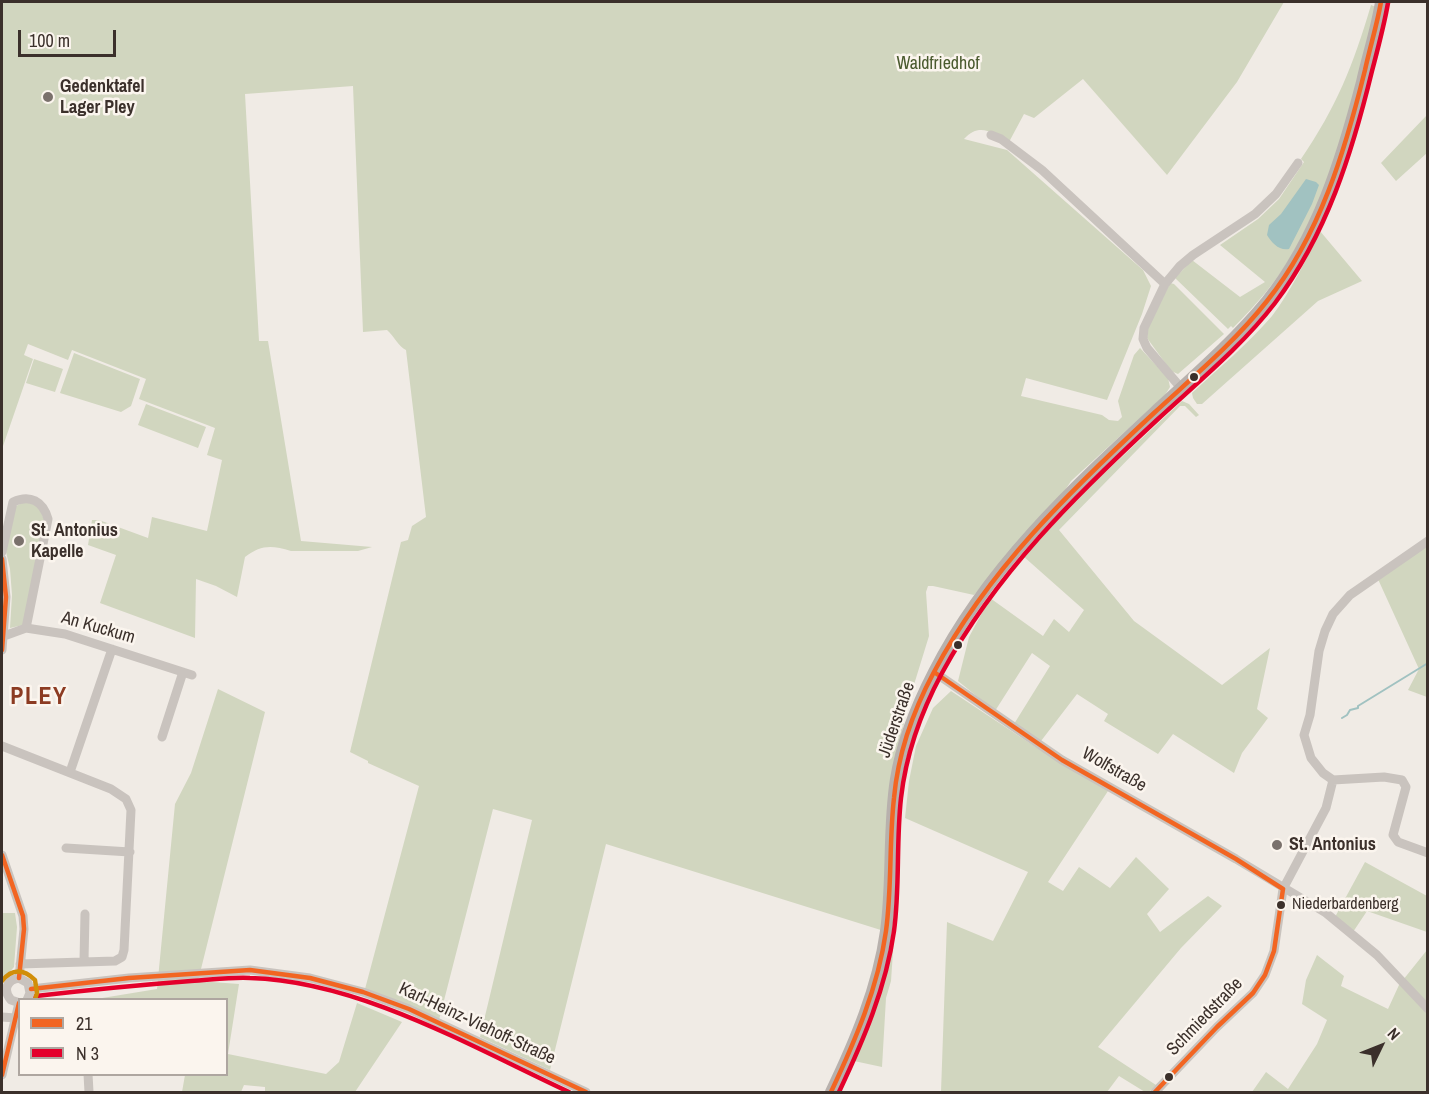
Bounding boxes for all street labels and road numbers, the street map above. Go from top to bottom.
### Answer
street label: An Kuckum [59,607,137,649]
street label: Jüderstraße [874,679,920,761]
street label: Wolfstraße [1078,743,1150,797]
street label: Schmiedstraße [1162,974,1248,1060]
street label: Karl-Heinz-Viehoff-Straße [395,978,559,1070]

